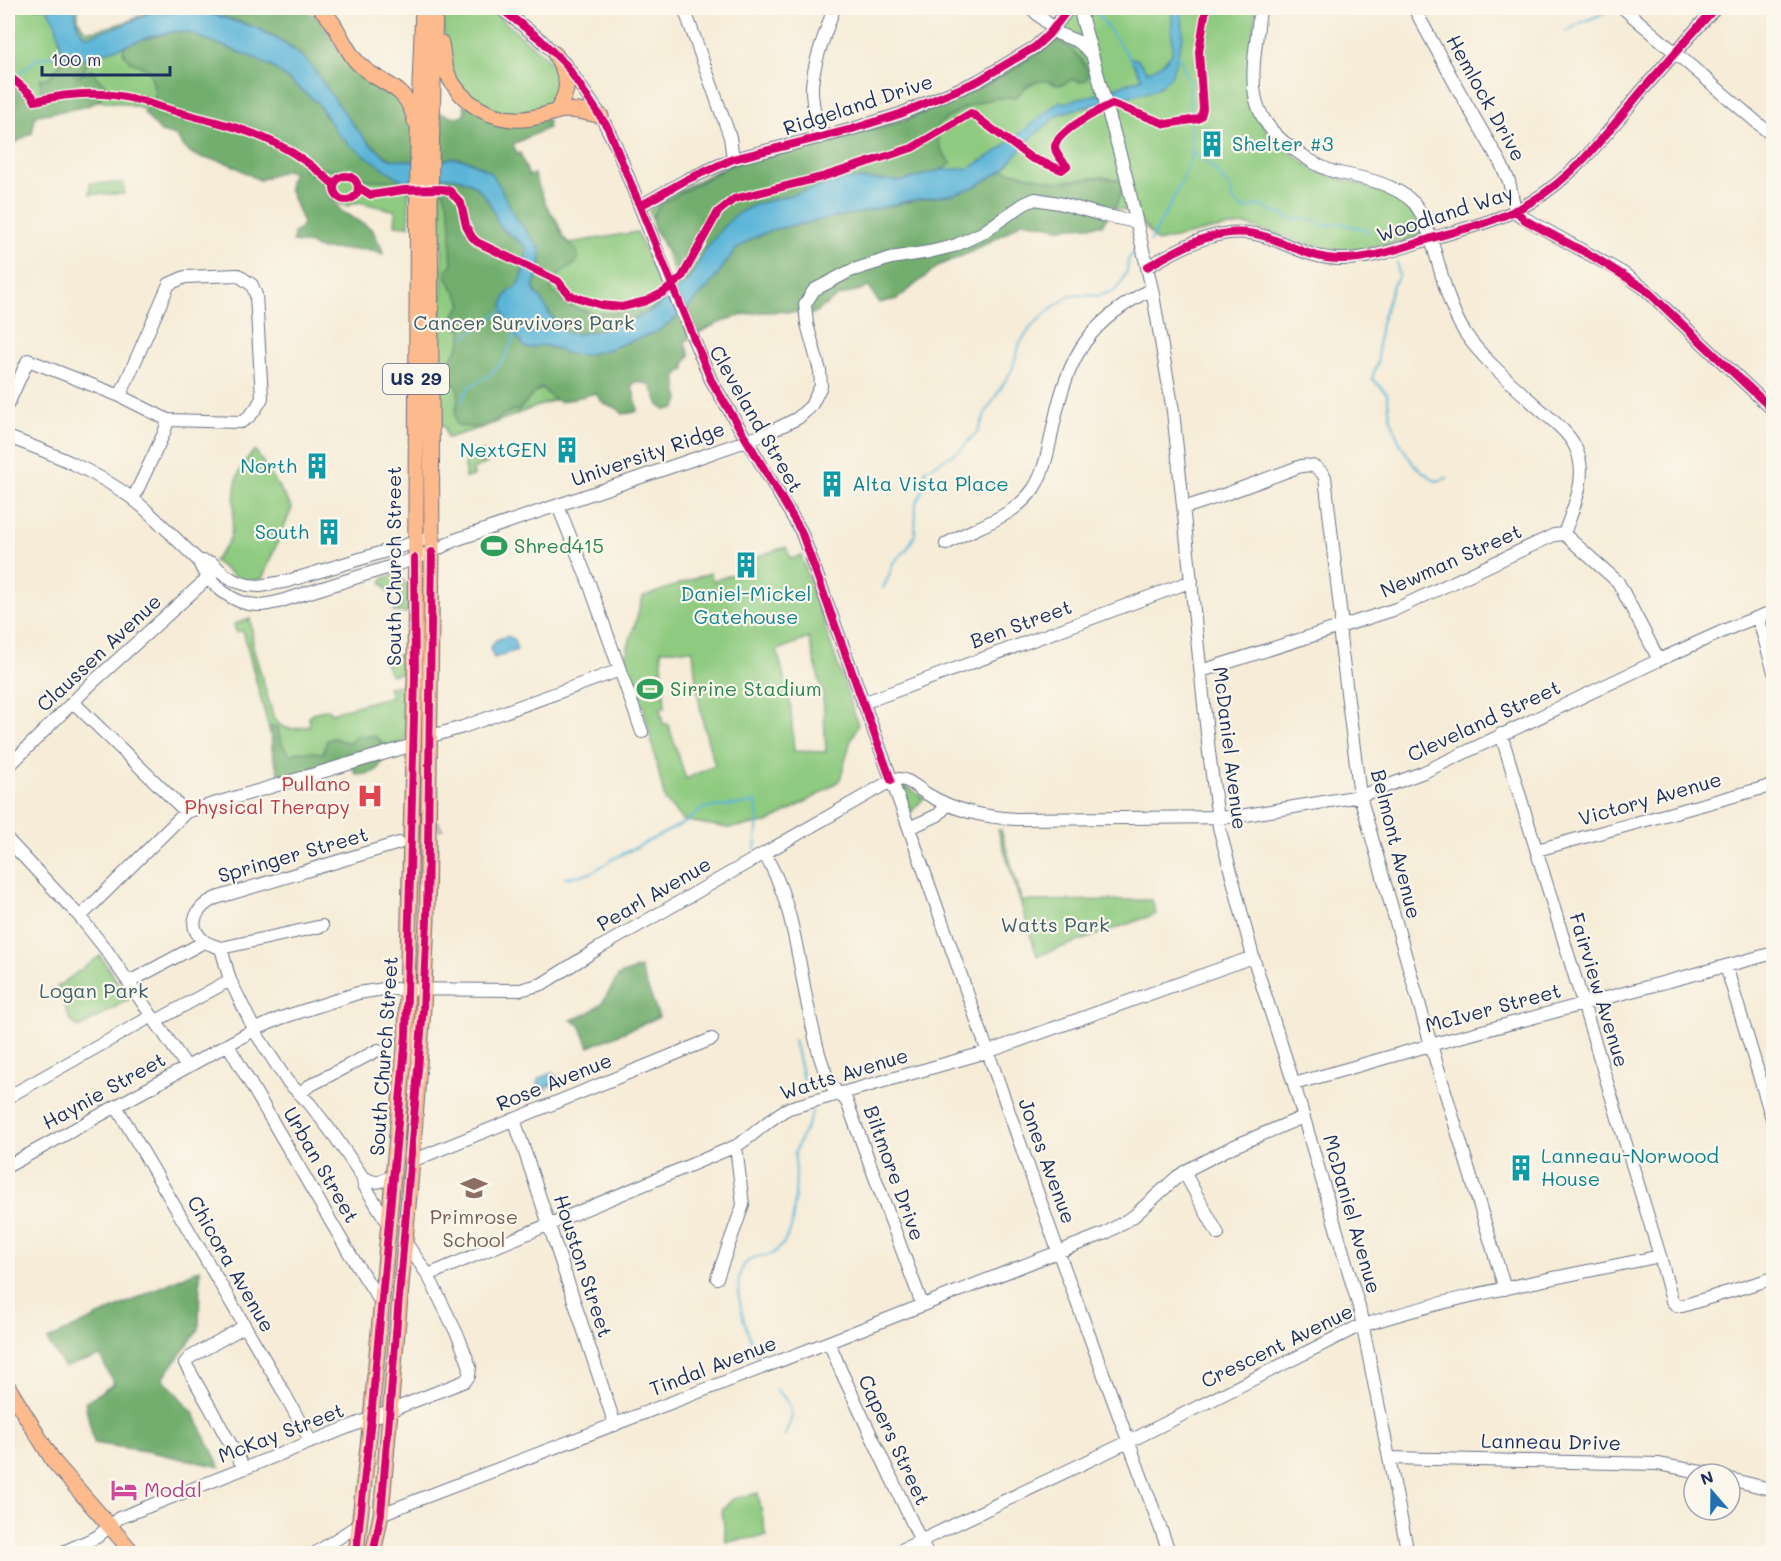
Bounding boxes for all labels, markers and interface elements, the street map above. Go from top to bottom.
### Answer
street label: Hemlock Drive [1441,30,1532,166]
scale bar [42,39,170,77]
text: 100 m [51,47,101,71]
street label: Ridgeland Drive [779,68,936,141]
building icon: Shelter #3 [1197,129,1227,159]
place label: Shelter #3 [1232,130,1334,156]
street label: Woodland Way [1373,179,1516,247]
park label: Cancer Survivors Park [413,309,635,335]
street label: Cleveland Street [704,340,810,497]
road number: US 29 [383,364,449,394]
street label: University Ridge [568,415,728,491]
building icon: NextGEN [552,435,582,465]
place label: NextGEN [460,436,547,462]
building icon: North [302,451,332,481]
place label: North [240,452,297,478]
street label: South Church Street [380,466,406,666]
building icon: Alta Vista Place [817,469,847,499]
place label: Alta Vista Place [852,470,1009,496]
building icon: South [314,517,344,547]
street label: Newman Street [1376,517,1525,603]
place label: South [255,518,309,544]
sports icon: Shred415 [479,531,509,561]
place label: Shred415 [514,532,604,558]
building icon: Daniel-Mickel Gatehouse [731,550,761,580]
place label: Daniel-Mickel Gatehouse [680,580,812,629]
street label: Claussen Avenue [31,588,166,717]
street label: Ben Street [966,593,1075,653]
street label: McDaniel Avenue [1208,665,1254,831]
street label: Cleveland Street [1403,673,1564,767]
sports icon: Sirrine Stadium [635,674,665,704]
place label: Sirrine Stadium [670,675,822,701]
street label: Victory Avenue [1575,765,1724,831]
street label: Belmont Avenue [1366,766,1428,921]
place label: Pullano Physical Therapy [185,770,350,819]
hospital icon: Pullano Physical Therapy [355,781,385,811]
street label: Springer Street [215,820,371,888]
street label: Pearl Avenue [592,850,715,936]
street label: Fairview Avenue [1564,909,1636,1070]
park label: Watts Park [1000,911,1110,937]
street label: South Church Street [363,955,403,1157]
street label: McIver Street [1422,976,1563,1038]
park label: Logan Park [39,977,149,1003]
street label: Watts Avenue [776,1041,911,1105]
street label: Haynie Street [37,1046,170,1135]
street label: Rose Avenue [492,1046,615,1116]
street label: Jones Avenue [1013,1094,1083,1227]
street label: Urban Street [278,1102,366,1227]
street label: Biltmore Drive [858,1102,931,1244]
street label: McDaniel Avenue [1318,1131,1388,1296]
place label: Lanneau-Norwood House [1541,1142,1719,1191]
building icon: Lanneau-Norwood House [1506,1153,1536,1183]
school or university icon: Primrose School [459,1173,489,1203]
street label: Chicora Avenue [182,1191,281,1336]
street label: Houston Street [549,1191,619,1340]
place label: Primrose School [430,1203,518,1252]
street label: Crescent Avenue [1196,1297,1357,1393]
street label: Tindal Avenue [645,1329,780,1401]
street label: Capers Street [853,1370,937,1509]
street label: McKay Street [214,1396,347,1468]
street label: Lanneau Drive [1481,1427,1621,1455]
north arrow [1682,1462,1742,1522]
text: N [1697,1465,1716,1489]
hotel icon: Modal [109,1475,139,1505]
place label: Modal [144,1476,202,1502]

